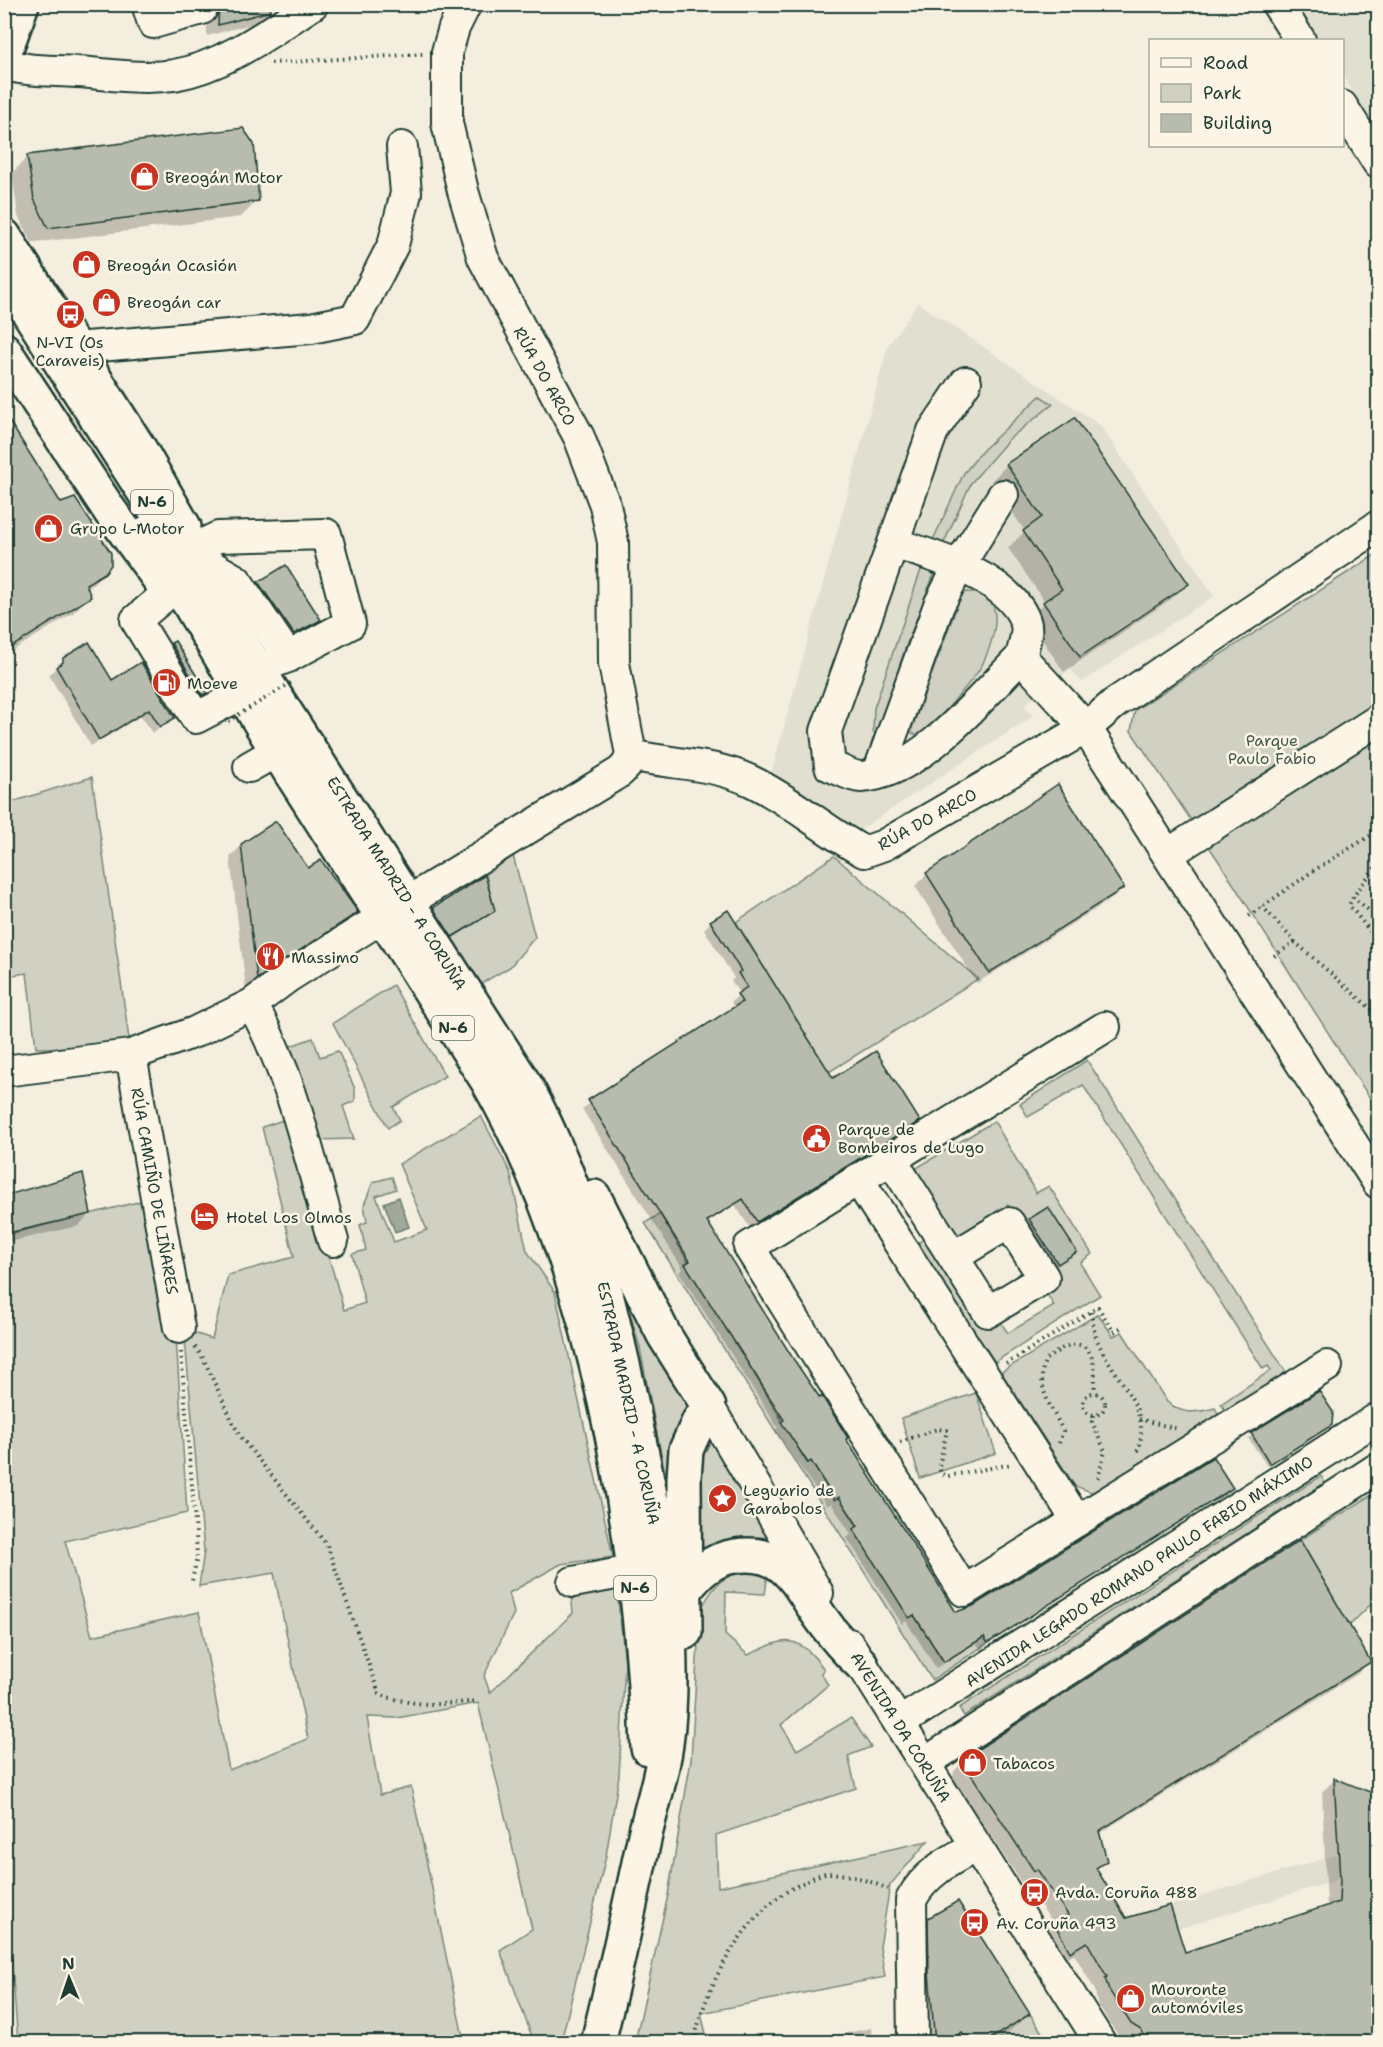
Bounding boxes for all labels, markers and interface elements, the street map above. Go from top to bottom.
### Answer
legend [1149,39,1344,147]
text: Road [1203,51,1248,75]
text: Park [1203,81,1242,105]
text: Building [1203,111,1272,135]
shop icon: Breogán Motor [128,161,160,193]
place label: Breogán Motor [165,167,283,188]
shop icon: Breogán Ocasión [70,249,102,281]
place label: Breogán Ocasión [107,255,237,276]
shop icon: Breogán car [90,286,122,318]
place label: Breogán car [127,292,222,313]
bus stop icon: N-VI (Os Caraveis) [54,298,86,330]
street label: RÚA DO ARCO [509,323,580,429]
place label: N-VI (Os Caraveis) [35,332,105,371]
road number: N-6 [131,490,173,514]
shop icon: Grupo L-Motor [33,512,65,544]
place label: Grupo L-Motor [70,518,185,539]
fuel station icon: Moeve [150,667,182,699]
place label: Moeve [187,673,238,694]
park label: Parque Paulo Fabio [1228,730,1316,769]
street label: ESTRADA MADRID - A CORUÑA [322,772,472,994]
street label: RÚA DO ARCO [874,784,980,855]
restaurant icon: Massimo [254,941,286,973]
place label: Massimo [291,947,359,968]
road number: N-6 [432,1016,474,1040]
street label: RÚA CAMIÑO DE LIÑARES [126,1086,184,1296]
place label: Parque de Bombeiros de Lugo [838,1119,984,1158]
public building icon: Parque de Bombeiros de Lugo [801,1122,833,1154]
hotel icon: Hotel Los Olmos [189,1201,221,1233]
place label: Hotel Los Olmos [226,1207,352,1228]
street label: ESTRADA MADRID - A CORUÑA [592,1279,666,1527]
street label: AVENIDA LEGADO ROMANO PAULO FABIO MÁXIMO [961,1451,1317,1692]
place label: Leguario de Garabolos [743,1480,834,1519]
place icon: Leguario de Garabolos [706,1483,738,1515]
road number: N-6 [614,1576,656,1600]
street label: AVENIDA DA CORUÑA [846,1648,956,1806]
shop icon: Tabacos [956,1747,988,1779]
place label: Tabacos [993,1753,1055,1774]
bus stop icon: Avda. Coruña 488 [1018,1876,1050,1908]
place label: Avda. Coruña 488 [1055,1882,1198,1903]
bus stop icon: Av. Coruña 493 [959,1907,991,1939]
place label: Av. Coruña 493 [996,1913,1117,1934]
north arrow [39,1948,99,2008]
text: N [62,1953,75,1974]
place label: Mouronte automóviles [1151,1979,1244,2018]
shop icon: Mouronte automóviles [1114,1982,1146,2014]

